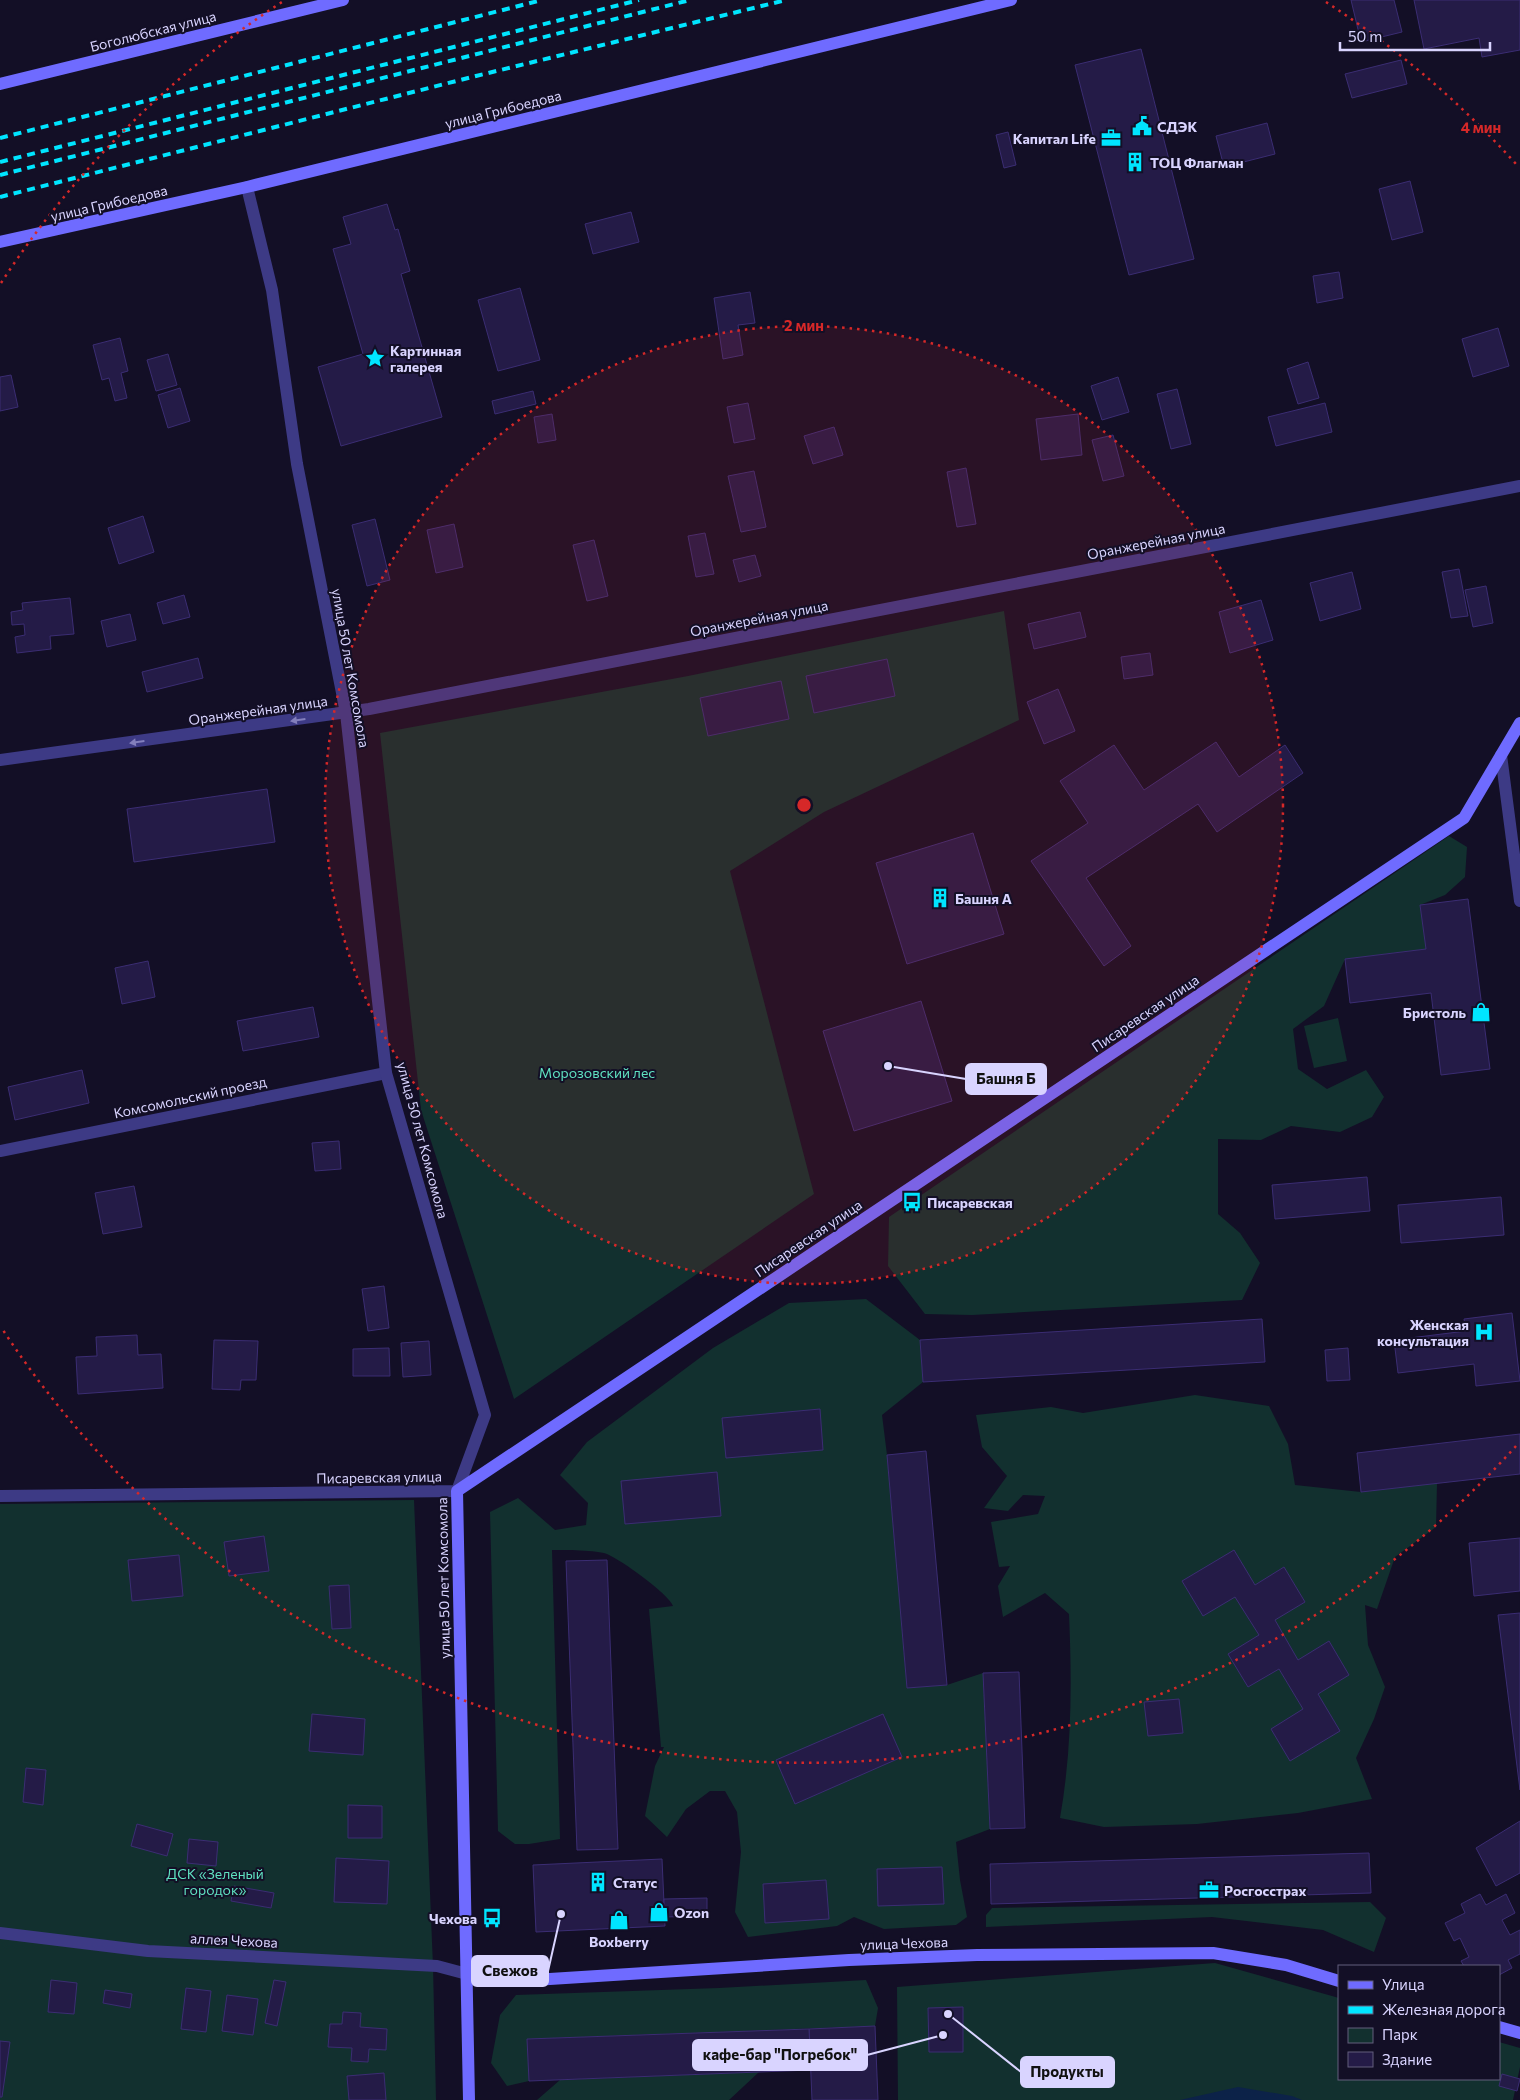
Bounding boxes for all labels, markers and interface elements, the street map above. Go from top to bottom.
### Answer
street label: Боголюбская улица [88,7,218,55]
scale bar [1340,20,1490,52]
text: 50 m [1348,27,1382,45]
street label: улица Грибоедова [443,86,563,132]
public building icon: СДЭК [1131,115,1153,137]
place label: СДЭК [1157,118,1197,135]
text: 4 мин [1461,118,1501,136]
office icon: Капитал Life [1100,127,1122,149]
place label: Капитал Life [1013,130,1096,147]
building icon: ТОЦ Флагман [1124,151,1146,173]
place label: ТОЦ Флагман [1150,154,1244,171]
street label: улица Грибоедова [49,181,169,225]
text: 2 мин [784,316,824,334]
place label: Картинная галерея [390,342,461,375]
place icon: Картинная галерея [364,347,386,369]
street label: Оранжерейная улица [1086,519,1226,563]
street label: улица 50 лет Комсомола [329,587,373,749]
street label: Оранжерейная улица [689,596,829,640]
street label: Оранжерейная улица [187,692,329,728]
one-way arrow [290,716,306,724]
one-way arrow [129,738,145,746]
centre of rings [795,796,813,814]
building icon: Башня А [929,887,951,909]
place label: Башня А [955,890,1012,907]
street label: Писаревская улица [1088,971,1202,1055]
shop icon: Бристоль [1470,1001,1492,1023]
place label: Бристоль [1403,1004,1466,1021]
street label: улица 50 лет Комсомола [394,1060,452,1220]
park label: Морозовский лес [539,1064,655,1081]
callout: Башня Б [966,1064,1046,1094]
text: Башня Б [976,1069,1036,1087]
street label: Комсомольский проезд [112,1072,268,1122]
bus stop icon: Писаревская [901,1191,923,1213]
place label: Писаревская [927,1194,1013,1211]
street label: Писаревская улица [751,1196,865,1280]
place label: Женская консультация [1377,1316,1469,1349]
hospital icon: Женская консультация [1473,1321,1495,1343]
street label: Писаревская улица [316,1467,442,1487]
street label: улица 50 лет Комсомола [433,1497,453,1659]
park label: ДСК «Зеленый городок» [166,1865,264,1898]
building icon: Статус [587,1871,609,1893]
place label: Статус [613,1874,658,1891]
office icon: Росгосстрах [1198,1879,1220,1901]
place label: Росгосстрах [1224,1882,1306,1899]
shop icon: Ozon [648,1901,670,1923]
place label: Ozon [674,1904,709,1921]
bus stop icon: Чехова [481,1907,503,1929]
shop icon: Boxberry [608,1909,630,1931]
place label: Чехова [429,1910,477,1927]
street label: аллея Чехова [190,1929,278,1951]
place label: Boxberry [589,1933,649,1950]
street label: улица Чехова [860,1933,948,1953]
callout: Свежов [472,1956,548,1986]
text: Свежов [482,1961,538,1979]
legend [1338,1965,1500,2080]
text: Улица [1382,1975,1424,1993]
text: Железная дорога [1382,2000,1506,2018]
text: Парк [1382,2025,1418,2043]
callout: кафе-бар "Погребок" [693,2040,867,2070]
text: кафе-бар "Погребок" [703,2045,857,2063]
text: Здание [1382,2050,1432,2068]
callout: Продукты [1021,2057,1114,2087]
text: Продукты [1030,2062,1104,2080]

